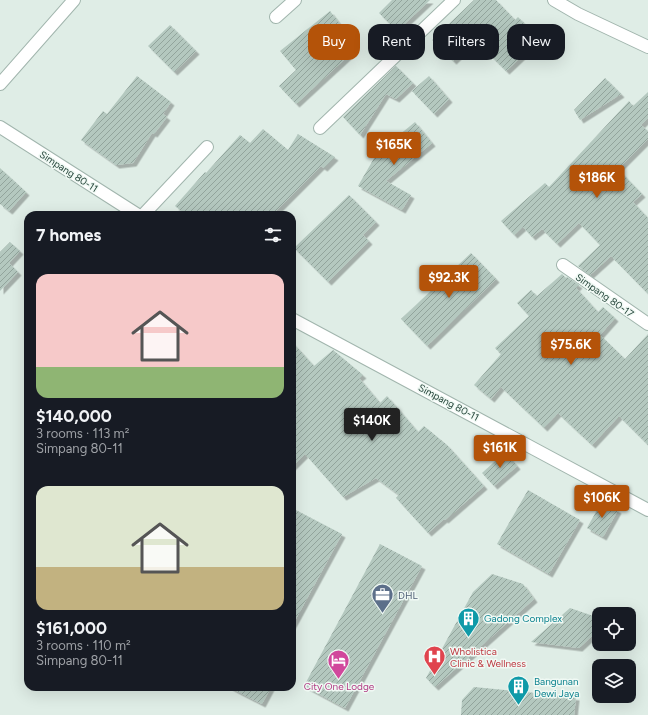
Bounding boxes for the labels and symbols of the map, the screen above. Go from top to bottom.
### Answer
pin: $165K [366,132,422,166]
street label: Simpang 80-11 [37,148,100,195]
pin: $186K [569,165,625,199]
pin: $92.3K [416,265,482,299]
street label: Simpang 80-17 [573,271,637,321]
pin: $75.6K [538,332,604,366]
street label: Simpang 80-11 [416,381,481,424]
pin: $140K [344,408,400,442]
pin: $161K [472,435,528,469]
pin: $106K [574,485,630,519]
office icon: DHL [370,582,396,615]
place label: DHL [398,589,418,602]
building icon: Gadong Complex [456,605,482,638]
place label: Gadong Complex [484,612,562,625]
hospital icon: Wholistica Clinic & Wellness [422,644,448,677]
place label: Wholistica Clinic & Wellness [450,645,526,670]
hotel icon: City One Lodge [326,647,352,680]
building icon: Bangunan Dewi Jaya [505,674,531,707]
place label: Bangunan Dewi Jaya [534,675,579,700]
place label: City One Lodge [304,680,375,693]

